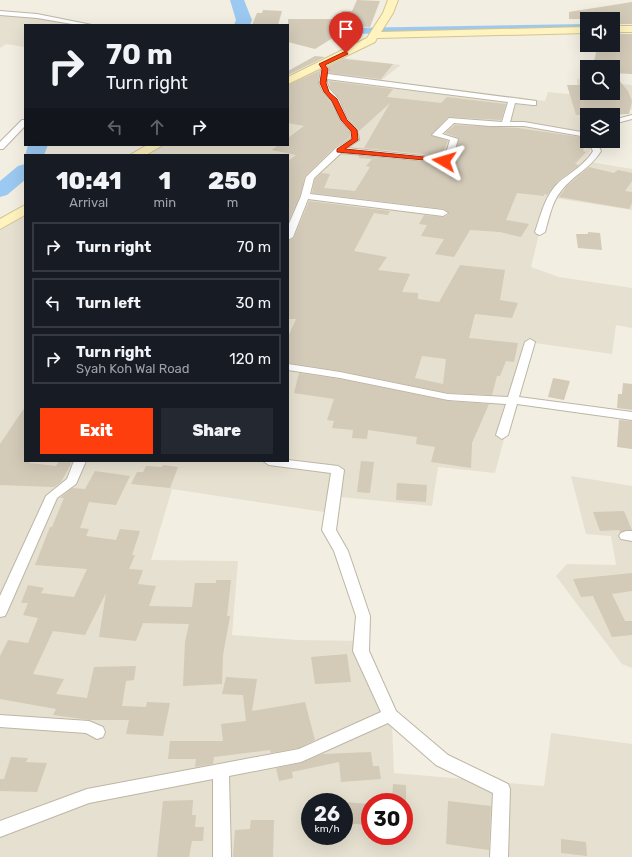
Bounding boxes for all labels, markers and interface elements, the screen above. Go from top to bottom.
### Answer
pin [329,12,363,53]
map controls [580,12,620,148]
button: sound [580,12,620,52]
icon: arrive [335,18,357,40]
text: 70 m [106,38,173,71]
icon: right [40,40,92,92]
button: search [580,60,620,100]
text: Turn right [106,72,188,94]
button: layers [580,108,620,148]
icon: left [104,116,126,138]
icon: ahead [146,116,168,138]
icon: right [188,116,210,138]
position arrow [423,140,465,182]
text: 10:41 [56,167,122,195]
text: 1 [159,167,171,195]
text: 250 [208,167,257,195]
text: Arrival [69,195,108,210]
text: min [154,195,176,210]
text: m [227,195,238,210]
icon: right [42,236,64,258]
text: Turn right [76,238,151,256]
text: 70 m [237,238,271,256]
icon: left [42,292,64,314]
text: Turn left [76,294,141,312]
text: 30 m [235,294,271,312]
text: Turn right [76,343,151,361]
icon: right [42,348,64,370]
text: 120 m [229,350,271,368]
text: Syah Koh Wal Road [76,361,190,376]
button: Exit [40,408,153,454]
button: Share [161,408,273,454]
speed limit sign: 30 [361,793,413,845]
text: 26 [314,802,340,826]
text: km/h [315,823,339,835]

